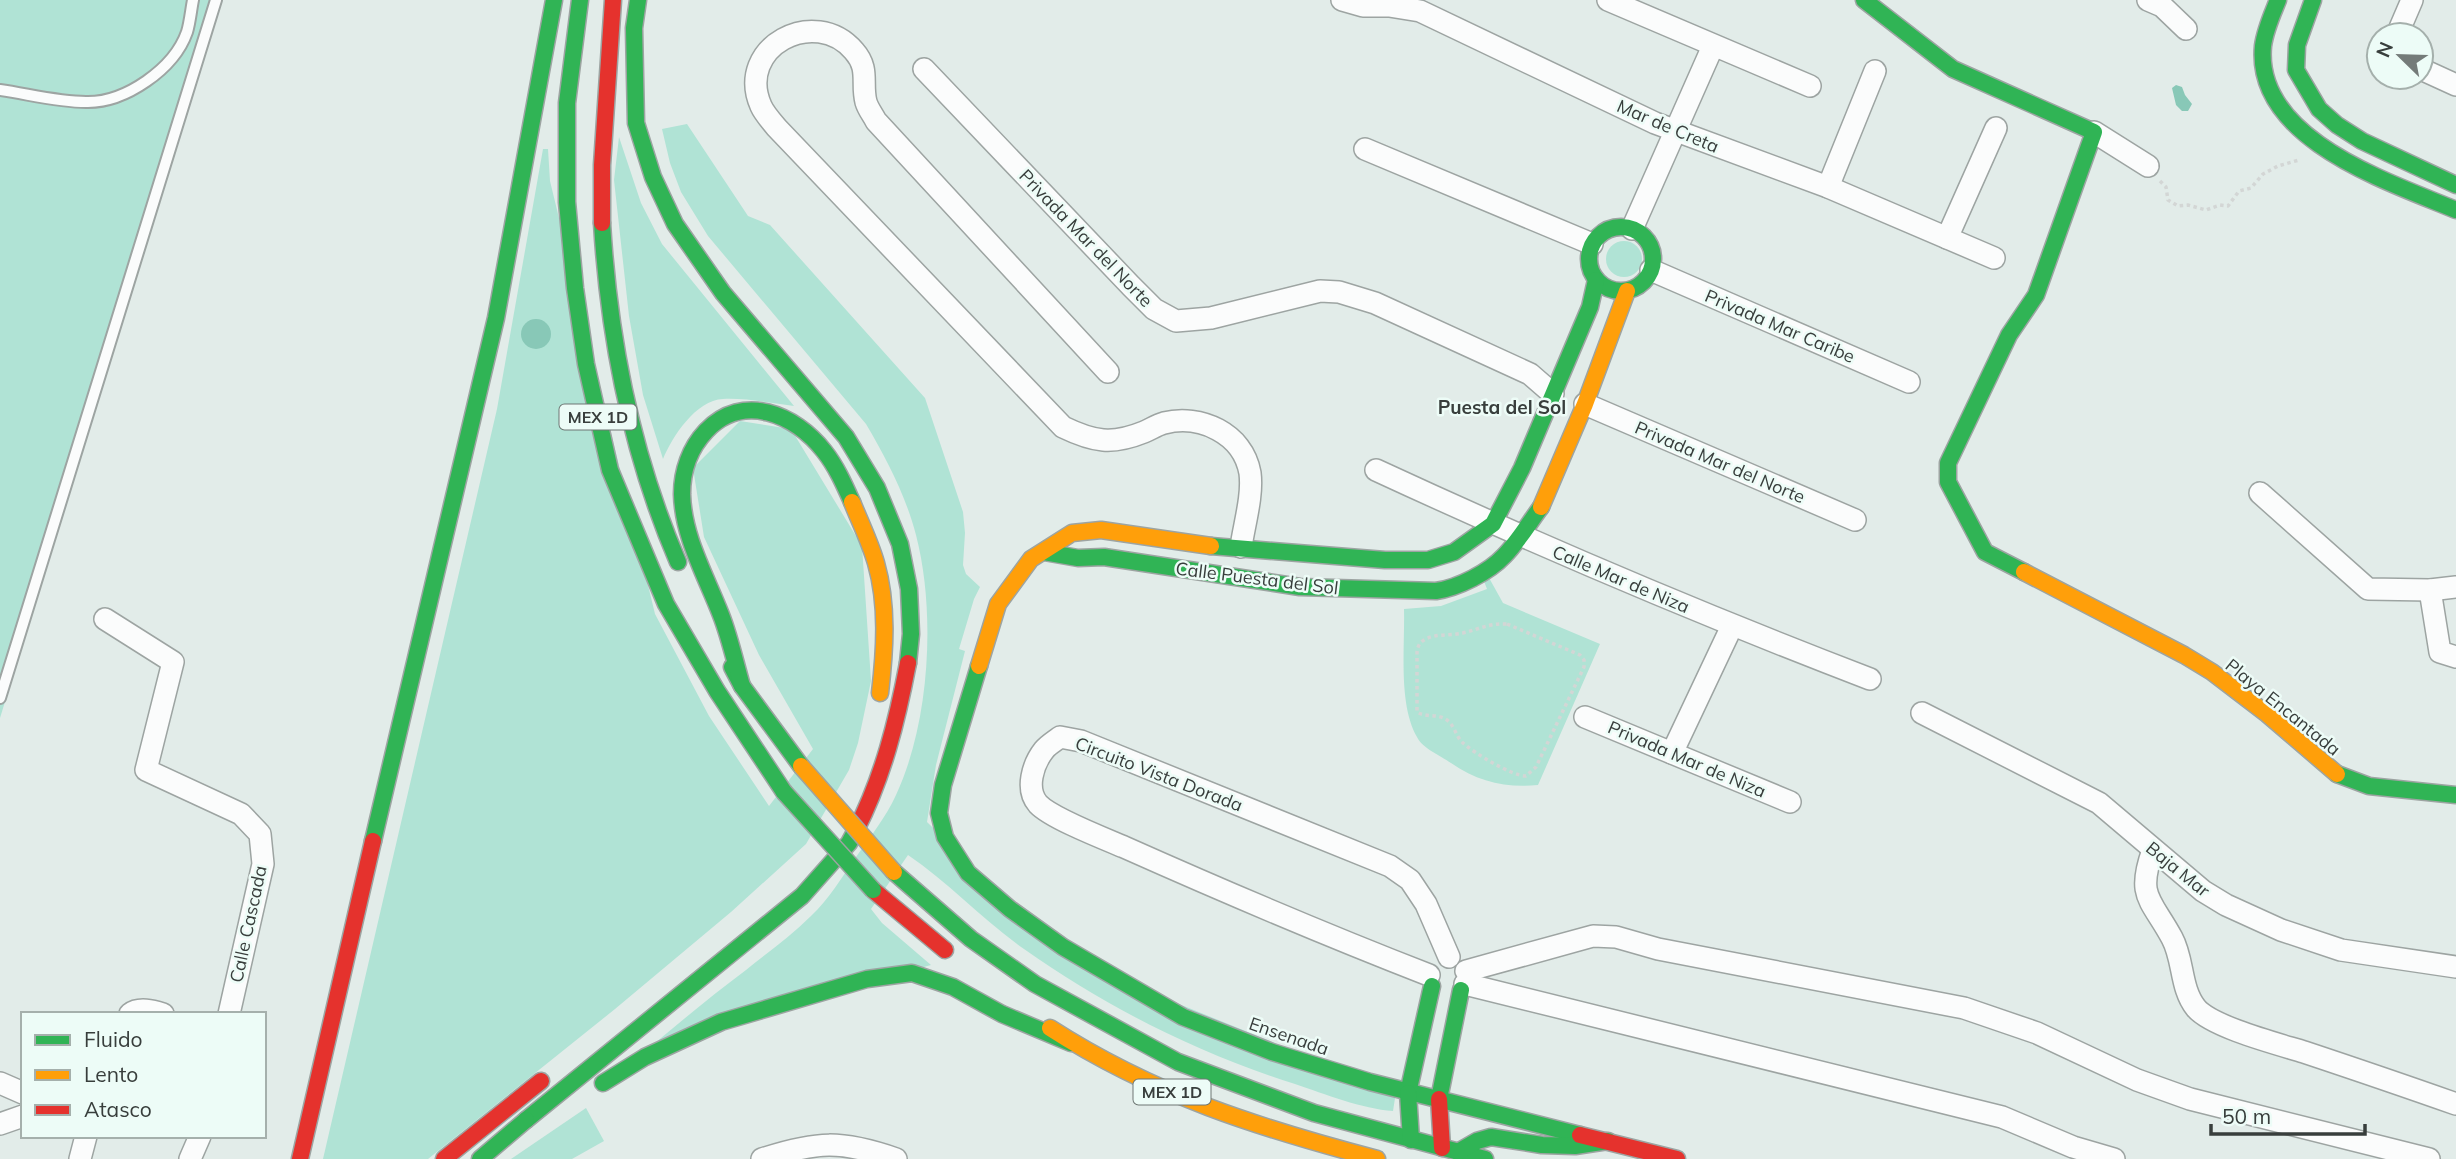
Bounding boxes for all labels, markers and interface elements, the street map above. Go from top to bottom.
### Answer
north arrow [2365,21,2435,91]
text: N [2371,38,2398,61]
street label: Mar de Creta [1614,94,1722,158]
street label: Privada Mar del Norte [1014,164,1158,312]
street label: Privada Mar Caribe [1702,284,1858,368]
district label: Puesta del Sol [1438,395,1566,419]
road number: MEX 1D [560,404,636,430]
street label: Privada Mar del Norte [1631,416,1809,508]
street label: Calle Mar de Niza [1549,540,1693,618]
street label: Calle Puesta del Sol [1174,557,1340,599]
street label: Playa Encantada [2221,654,2345,760]
street label: Privada Mar de Niza [1605,715,1769,803]
street label: Circuito Vista Dorada [1072,731,1246,817]
street label: Baja Mar [2141,836,2215,902]
street label: Calle Cascada [224,863,272,985]
legend [21,1012,266,1138]
street label: Ensenada [1246,1012,1332,1060]
text: Fluido [84,1026,143,1052]
text: Lento [84,1061,138,1087]
road number: MEX 1D [1134,1080,1210,1104]
scale bar [2211,1092,2365,1136]
text: Atasco [84,1096,152,1122]
text: 50 m [2222,1103,2271,1129]

